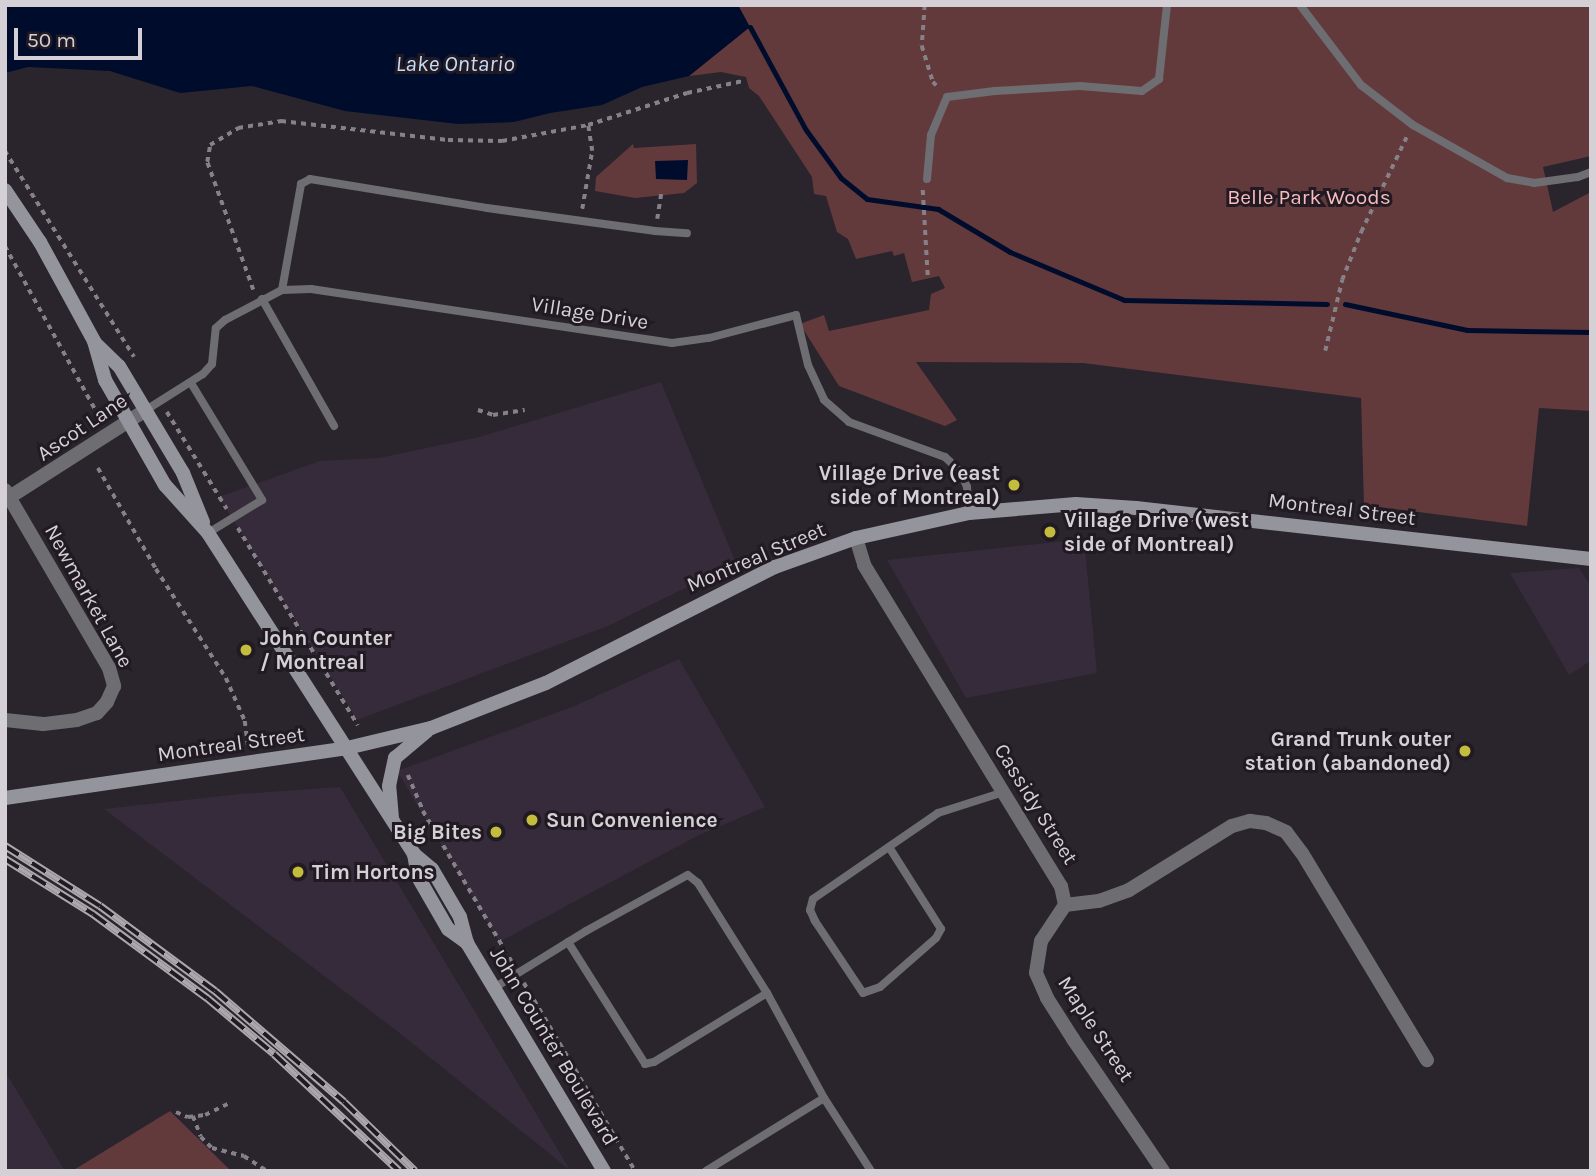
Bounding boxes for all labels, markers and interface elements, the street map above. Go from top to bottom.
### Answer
scale bar [18,14,145,58]
text: 50 m [27,28,76,52]
water label: Lake Ontario [395,50,515,78]
park label: Belle Park Woods [1227,184,1391,210]
street label: Village Drive [530,291,650,335]
street label: Ascot Lane [32,388,132,466]
place label: Village Drive (east side of Montreal) [819,460,1000,510]
marker: Village Drive (east side of Montreal) [1006,477,1022,493]
street label: Montreal Street [1267,487,1417,531]
place label: Village Drive (west side of Montreal) [1064,507,1249,557]
street label: Montreal Street [683,516,829,598]
street label: Newmarket Lane [39,520,139,672]
marker: Village Drive (west side of Montreal) [1042,524,1058,540]
place label: John Counter / Montreal [260,625,392,675]
marker: John Counter / Montreal [238,642,254,658]
street label: Montreal Street [156,721,306,767]
place label: Grand Trunk outer station (abandoned) [1245,726,1451,776]
street label: Cassidy Street [989,739,1083,869]
marker: Grand Trunk outer station (abandoned) [1457,743,1473,759]
place label: Sun Convenience [546,807,718,833]
marker: Sun Convenience [524,812,540,828]
place label: Big Bites [393,819,482,845]
marker: Big Bites [488,824,504,840]
place label: Tim Hortons [312,859,435,885]
marker: Tim Hortons [290,864,306,880]
street label: John Counter Boulevard [485,942,623,1150]
street label: Maple Street [1053,971,1139,1087]

